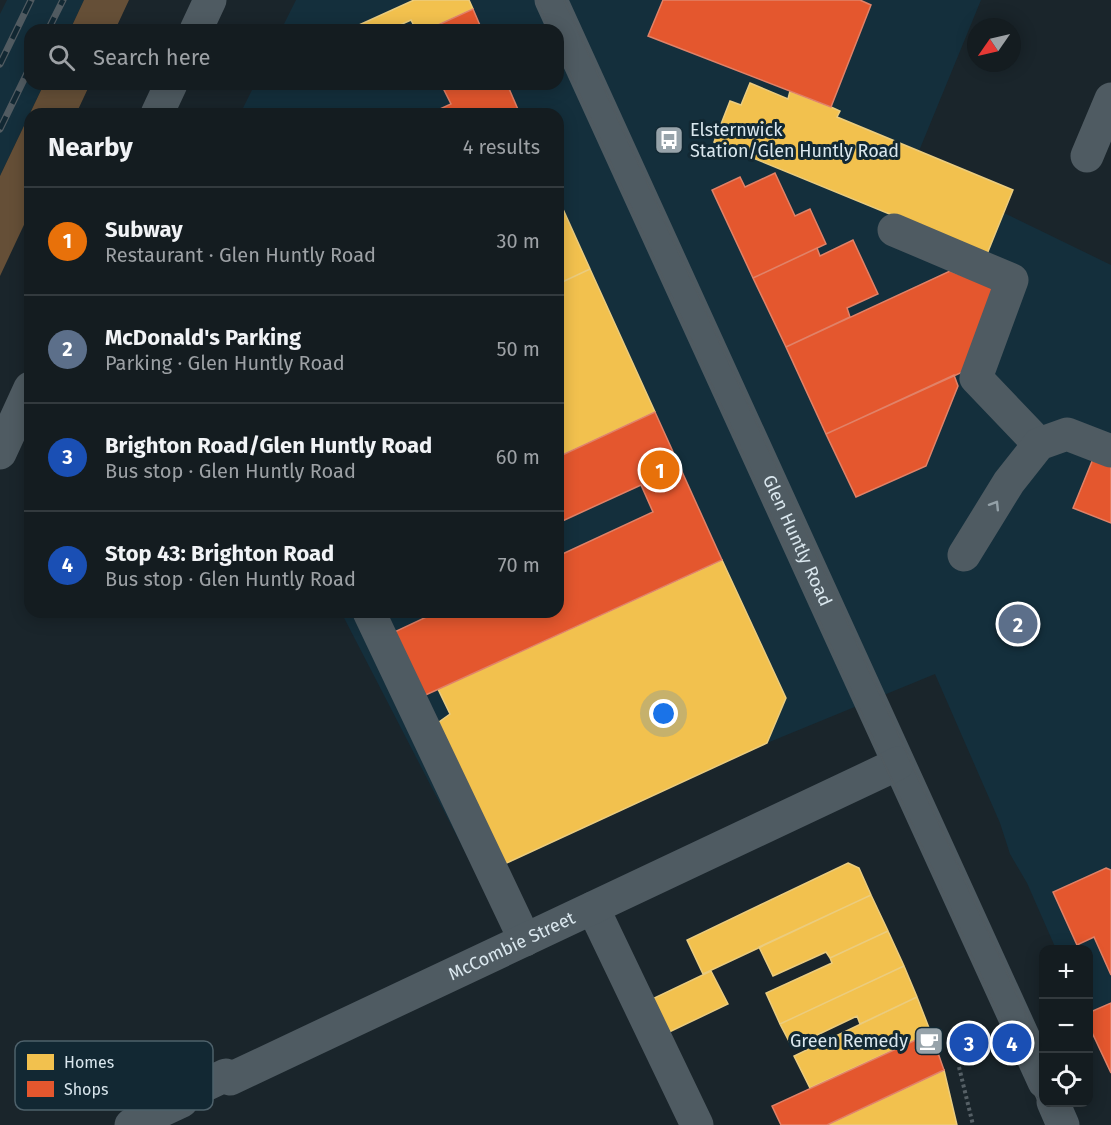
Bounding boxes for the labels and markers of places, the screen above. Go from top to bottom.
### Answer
place label: Elsternwick Station/Glen Huntly Road [690,119,899,162]
bus stop icon: Elsternwick Station/Glen Huntly Road [653,124,685,156]
pin: 1 [640,448,680,492]
pin: 2 [998,602,1038,646]
pin: 3 [950,1020,988,1066]
pin: 4 [992,1020,1032,1066]
cafe icon: Green Remedy [913,1025,945,1057]
place label: Green Remedy [790,1030,908,1052]

